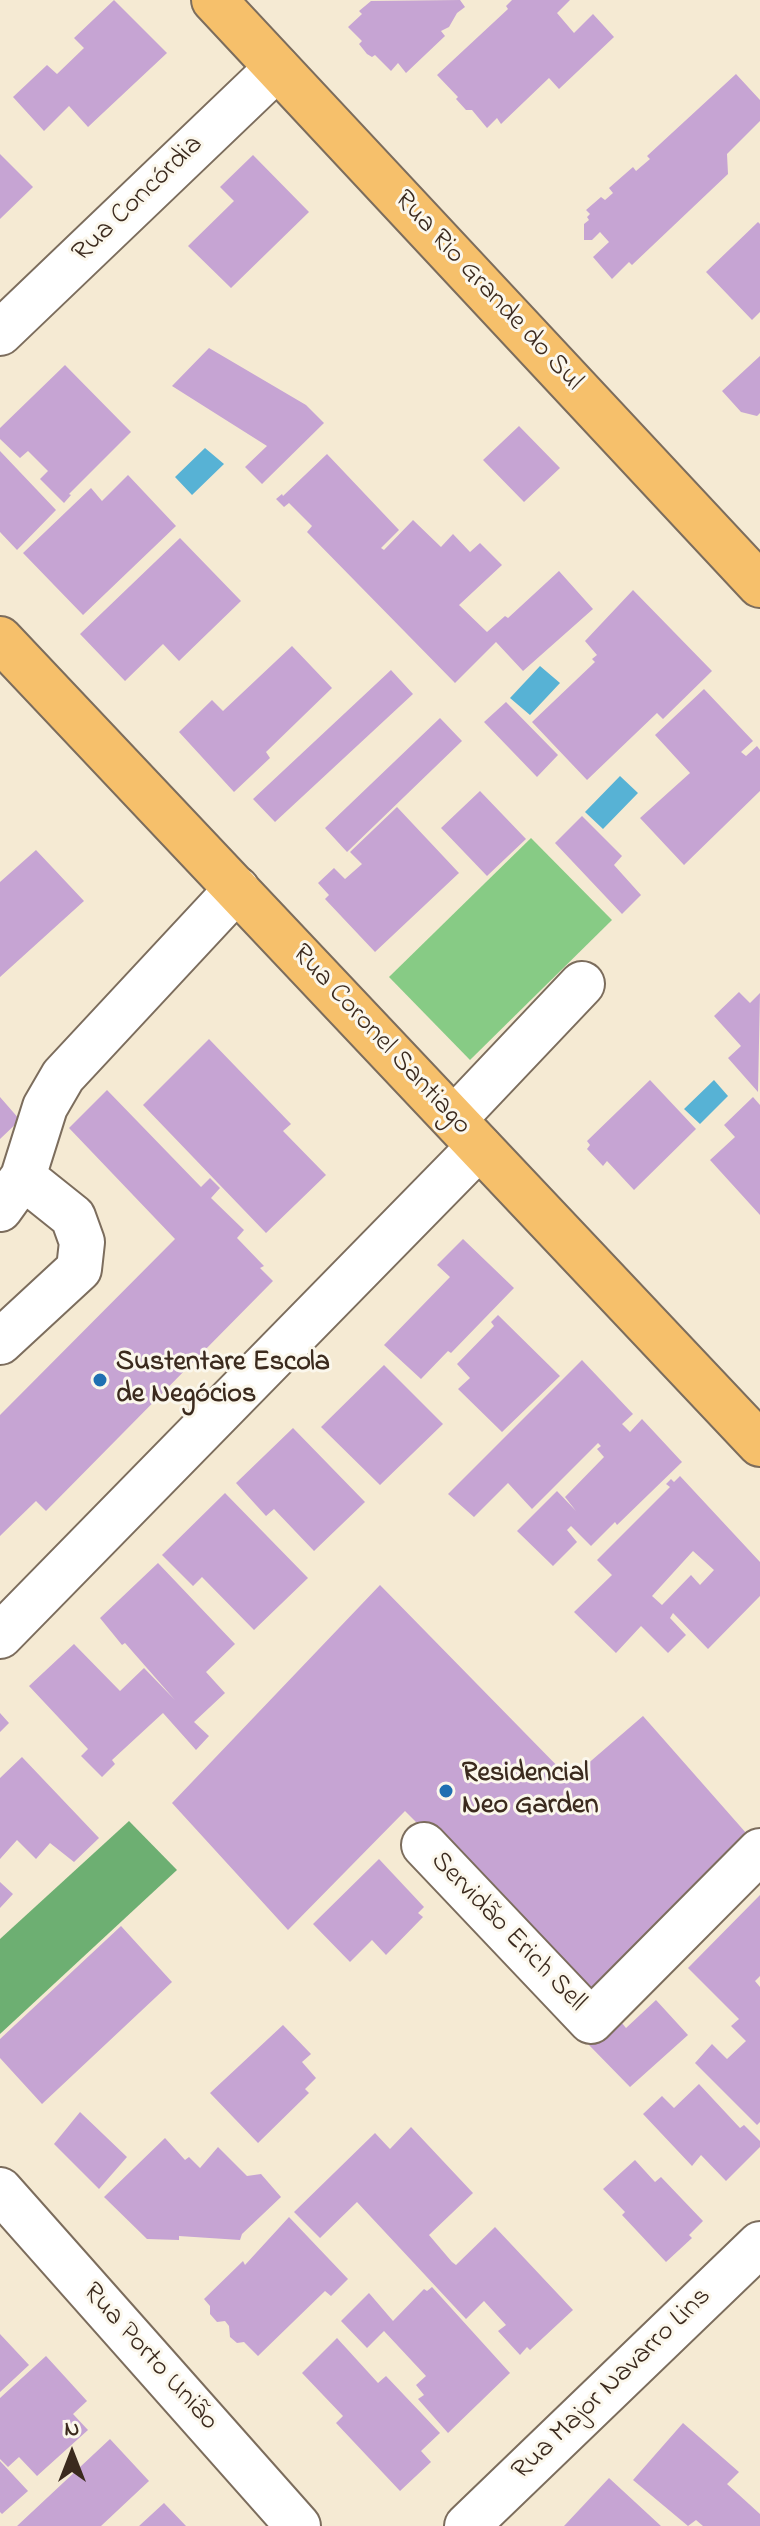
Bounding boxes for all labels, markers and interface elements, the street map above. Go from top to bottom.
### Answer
street label: Rua Concórdia [67,129,211,271]
street label: Rua Rio Grande do Sul [385,185,589,399]
street label: Rua Coronel Santiago [283,939,477,1143]
place label: Sustentare Escola de Negócios [116,1347,330,1413]
marker: Sustentare Escola de Negócios [91,1371,109,1389]
place label: Residencial Neo Garden [462,1758,598,1824]
marker: Residencial Neo Garden [437,1782,455,1800]
street label: Servidão Erich Sell [422,1846,592,2020]
street label: Rua Porto União [74,2277,224,2439]
street label: Rua Major Navarro Lins [506,2281,720,2489]
north arrow [32,2414,112,2494]
text: N [65,2414,79,2446]

